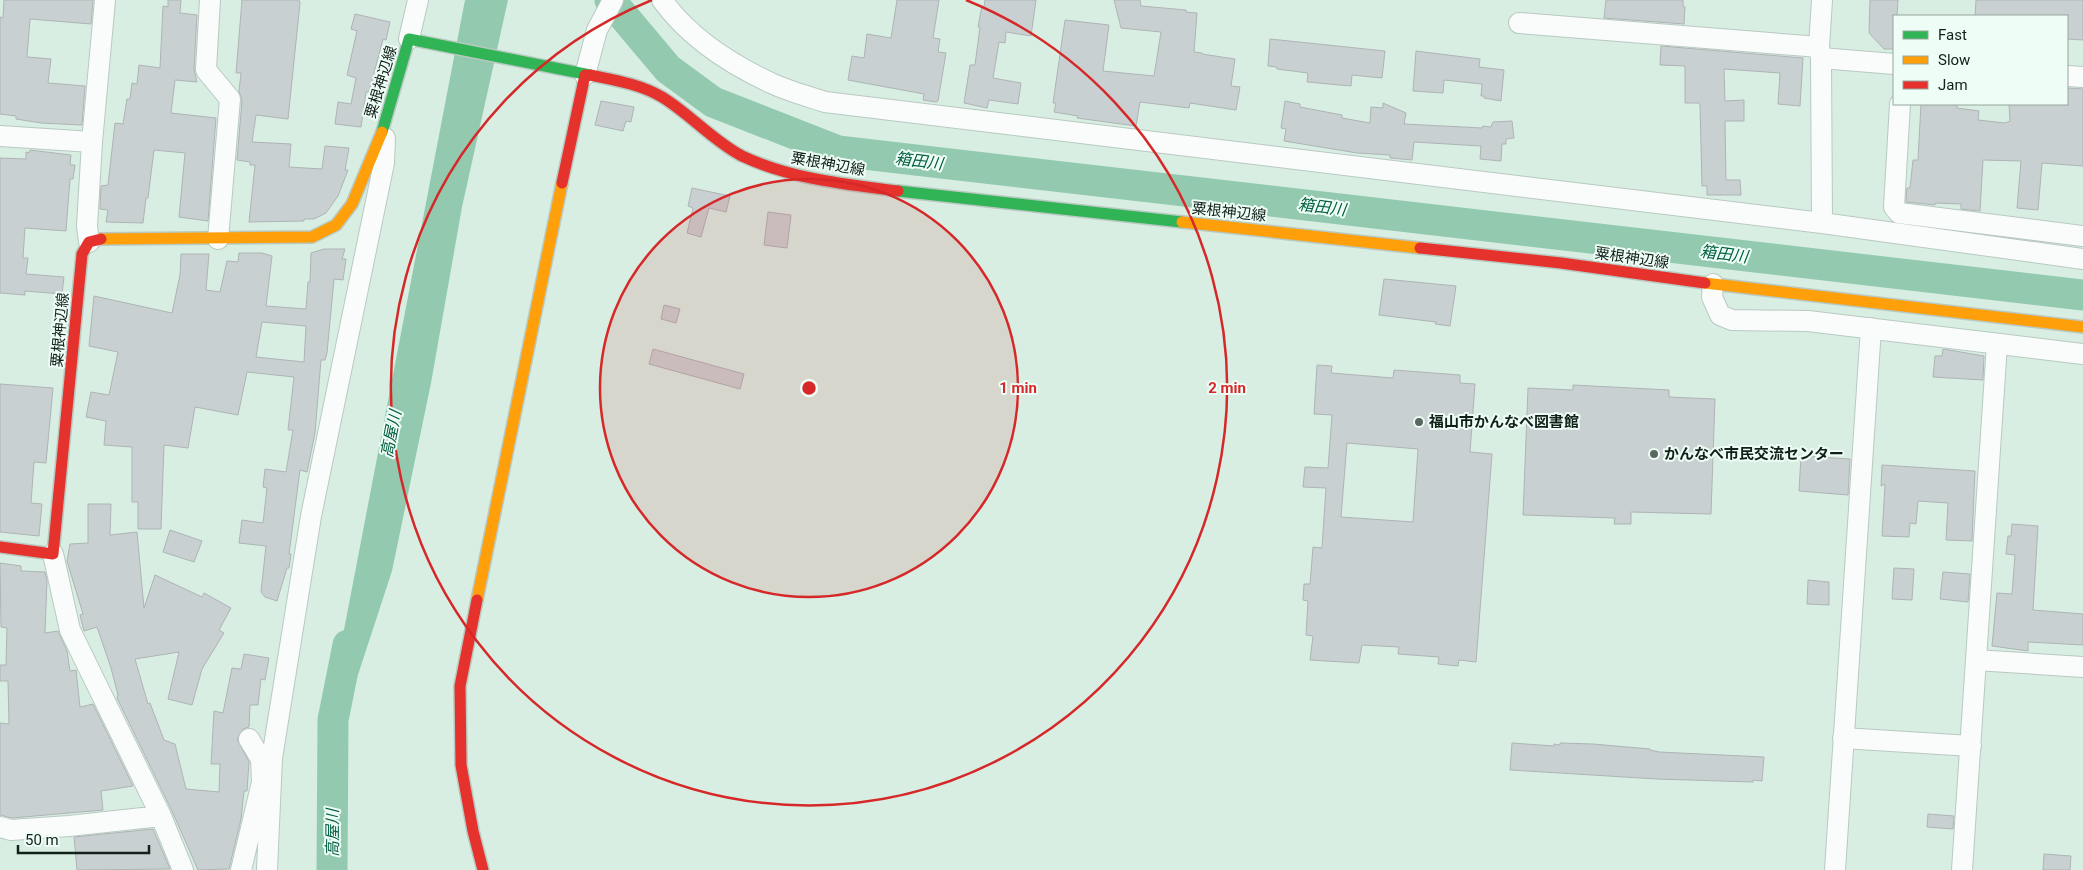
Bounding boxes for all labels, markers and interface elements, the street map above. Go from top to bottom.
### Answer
legend [1893,15,2068,105]
text: Fast [1938,26,1967,44]
street label: 粟根神辺線 [361,43,401,121]
text: Slow [1938,51,1970,69]
text: Jam [1938,76,1968,94]
street label: 粟根神辺線 [789,149,867,179]
water label: 箱田川 [894,149,946,174]
water label: 箱田川 [1297,195,1349,220]
street label: 粟根神辺線 [1191,199,1267,225]
water label: 箱田川 [1699,242,1751,267]
street label: 粟根神辺線 [1594,244,1670,272]
street label: 粟根神辺線 [48,292,72,368]
centre of rings [800,379,818,397]
text: 1 min [999,379,1037,397]
text: 2 min [1208,379,1246,397]
water label: 高屋川 [377,407,405,459]
place label: 福山市かんなべ図書館 [1428,413,1579,431]
marker: 福山市かんなべ図書館 [1413,416,1425,428]
place label: かんなべ市民交流センター [1664,445,1844,463]
marker: かんなべ市民交流センター [1648,448,1660,460]
water label: 高屋川 [323,807,342,857]
scale bar [18,822,149,854]
text: 50 m [25,831,59,849]

